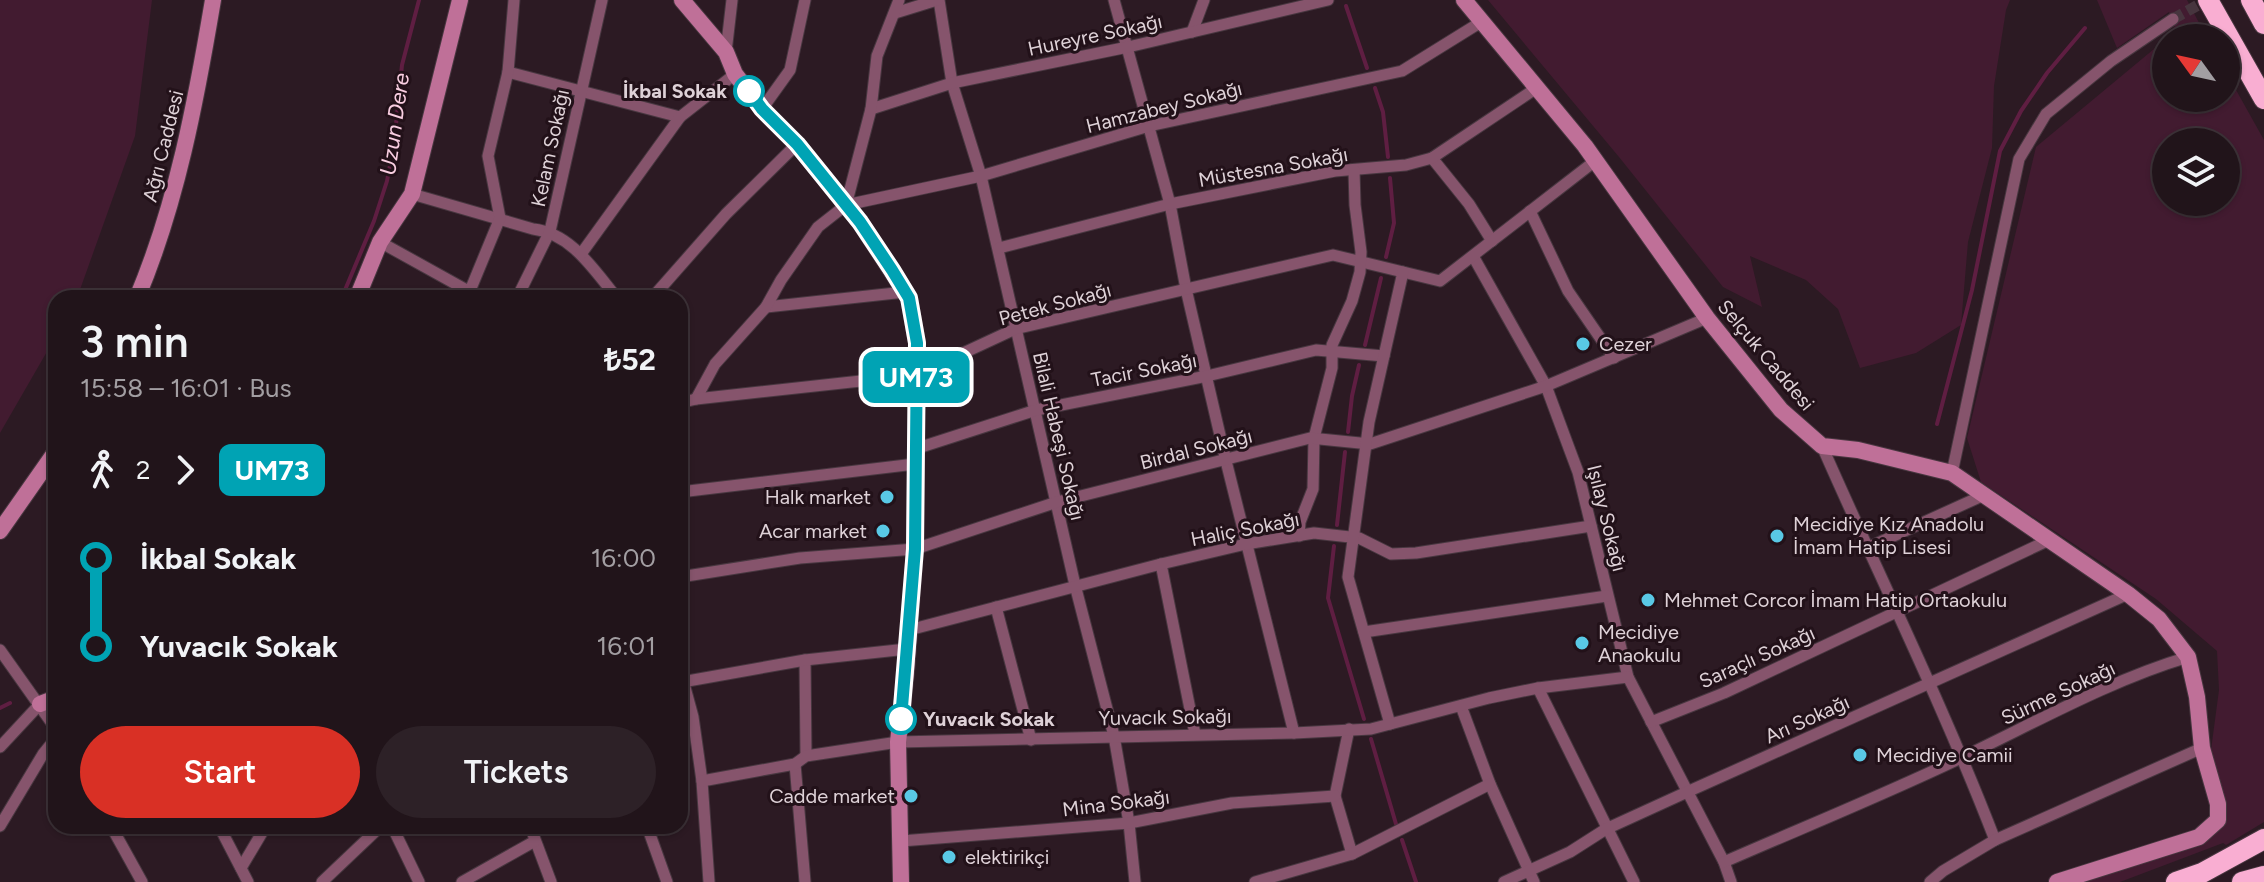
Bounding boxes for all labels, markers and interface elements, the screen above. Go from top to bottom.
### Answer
street label: Hureyre Sokağı [1026,9,1164,61]
north arrow [2152,24,2240,112]
map controls [2152,24,2240,216]
water label: Uzun Dere [374,71,415,177]
marker: İkbal Sokak [734,76,764,106]
street label: Hamzabey Sokağı [1083,76,1245,138]
place label: İkbal Sokak [623,79,727,103]
street label: Kelam Sokağı [526,87,574,209]
street label: Ağrı Caddesi [138,88,188,204]
button: layers [2152,128,2240,216]
street label: Müstesna Sokağı [1196,142,1350,192]
street label: Petek Sokağı [996,277,1114,331]
street label: Selçuk Caddesi [1713,295,1819,415]
text: 3 min [80,315,189,368]
place label: Cezer [1599,332,1652,356]
marker: Cezer [1574,335,1592,353]
text: ₺52 [604,341,656,378]
street label: Tacir Sokağı [1089,348,1199,392]
street label: Bilali Habeşi Sokağı [1028,349,1090,523]
line badge: UM73 [860,351,972,403]
text: UM73 [879,360,953,394]
text: 15:58 – 16:01 · Bus [80,372,292,404]
street label: Birdal Sokağı [1137,423,1255,475]
icon: walk [80,448,124,492]
icon: forward [163,448,207,492]
text: UM73 [235,453,309,487]
text: 2 [136,454,151,486]
street label: Işılay Sokağı [1582,462,1632,574]
place label: Halk market [765,485,871,509]
marker: Halk market [878,488,896,506]
street label: Haliç Sokağı [1189,507,1301,551]
place label: Mecidiye Kız Anadolu İmam Hatip Lisesi [1793,512,1984,559]
place label: Acar market [759,519,867,543]
marker: Acar market [874,522,892,540]
marker: Mecidiye Kız Anadolu İmam Hatip Lisesi [1768,527,1786,545]
text: İkbal Sokak [140,540,296,577]
text: 16:00 [591,542,656,574]
place label: Mehmet Corcor İmam Hatip Ortaokulu [1664,588,2007,612]
marker: Mehmet Corcor İmam Hatip Ortaokulu [1639,591,1657,609]
place label: Mecidiye Anaokulu [1598,620,1681,667]
street label: Saraçlı Sokağı [1695,621,1819,693]
text: Yuvacık Sokak [140,628,338,665]
text: 16:01 [597,630,656,662]
marker: Mecidiye Anaokulu [1573,634,1591,652]
street label: Sürme Sokağı [1997,656,2119,730]
street label: Arı Sokağı [1761,690,1853,748]
marker: Yuvacık Sokak [886,704,916,734]
street label: Yuvacık Sokağı [1098,704,1232,730]
place label: Yuvacık Sokak [923,707,1055,731]
button: Start [80,726,360,818]
button: Tickets [376,726,656,818]
place label: Mecidiye Camii [1876,743,2013,767]
marker: Mecidiye Camii [1851,746,1869,764]
place label: Cadde market [769,784,895,808]
street label: Mina Sokağı [1061,785,1171,821]
marker: Cadde market [902,787,920,805]
place label: elektirikçi [965,845,1049,869]
marker: elektirikçi [940,848,958,866]

